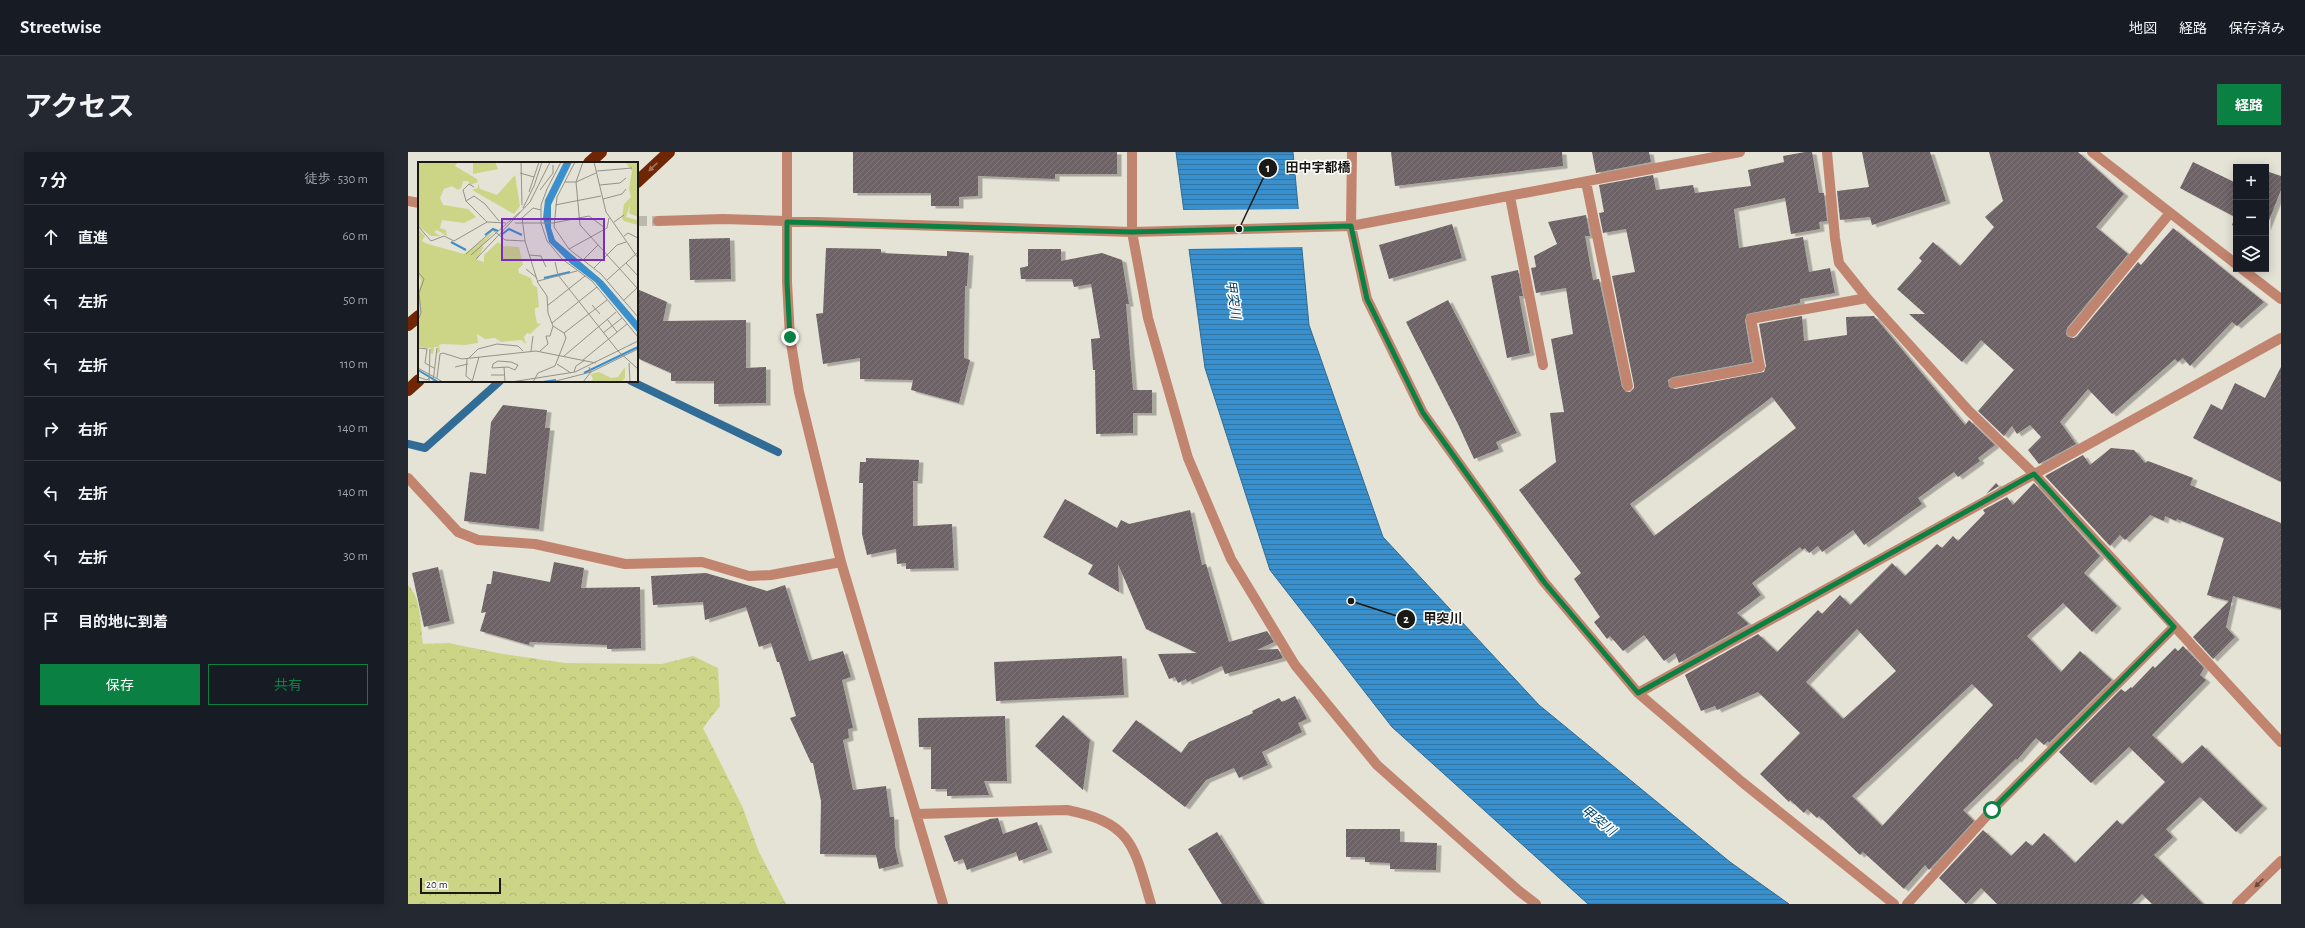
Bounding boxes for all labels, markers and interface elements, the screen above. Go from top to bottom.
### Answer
text: Streetwise [20,18,101,37]
text: 地図 [2129,22,2157,36]
text: 経路 [2179,22,2207,36]
text: 保存済み [2229,22,2285,36]
button: 経路 [2217,84,2281,125]
text: アクセス [24,94,135,122]
callout: 田中宇都橋 [1258,155,1359,180]
text: 田中宇都橋 [1285,160,1351,175]
inset map [418,162,638,382]
one-way arrow [648,162,658,172]
text: 1 [1266,162,1270,174]
map controls [2233,164,2269,272]
button: + [2233,164,2269,200]
text: 7 分 [40,172,67,189]
text: 徒歩 · 530 m [305,173,368,186]
button: − [2233,200,2269,236]
icon: ahead [40,226,62,248]
text: 60 m [342,230,368,243]
text: 直進 [78,231,108,246]
button: layers [2233,236,2269,272]
water label: 甲突川 [1223,279,1243,321]
icon: left [40,290,62,312]
text: 50 m [343,294,368,307]
text: 左折 [78,295,108,310]
route end [781,328,799,346]
icon: left [40,354,62,376]
text: 110 m [340,358,368,371]
text: 左折 [78,359,108,374]
icon: right [40,418,62,440]
text: 140 m [338,422,368,435]
text: 右折 [78,423,108,438]
icon: left [40,482,62,504]
text: 140 m [338,486,368,499]
text: 左折 [78,487,108,502]
icon: left [40,546,62,568]
text: 30 m [343,550,368,563]
text: 左折 [78,551,108,566]
callout: 甲突川 [1396,606,1471,631]
icon: arrive [40,610,62,632]
text: 甲突川 [1423,611,1463,626]
text: 2 [1403,613,1409,625]
text: 目的地に到着 [78,615,168,630]
button: 保存 [40,664,200,705]
button: 共有 [208,664,368,705]
route start [1983,801,2001,819]
water label: 甲突川 [1579,803,1620,840]
scale bar [420,876,501,895]
one-way arrow [2254,878,2264,887]
text: 20 m [426,879,447,890]

